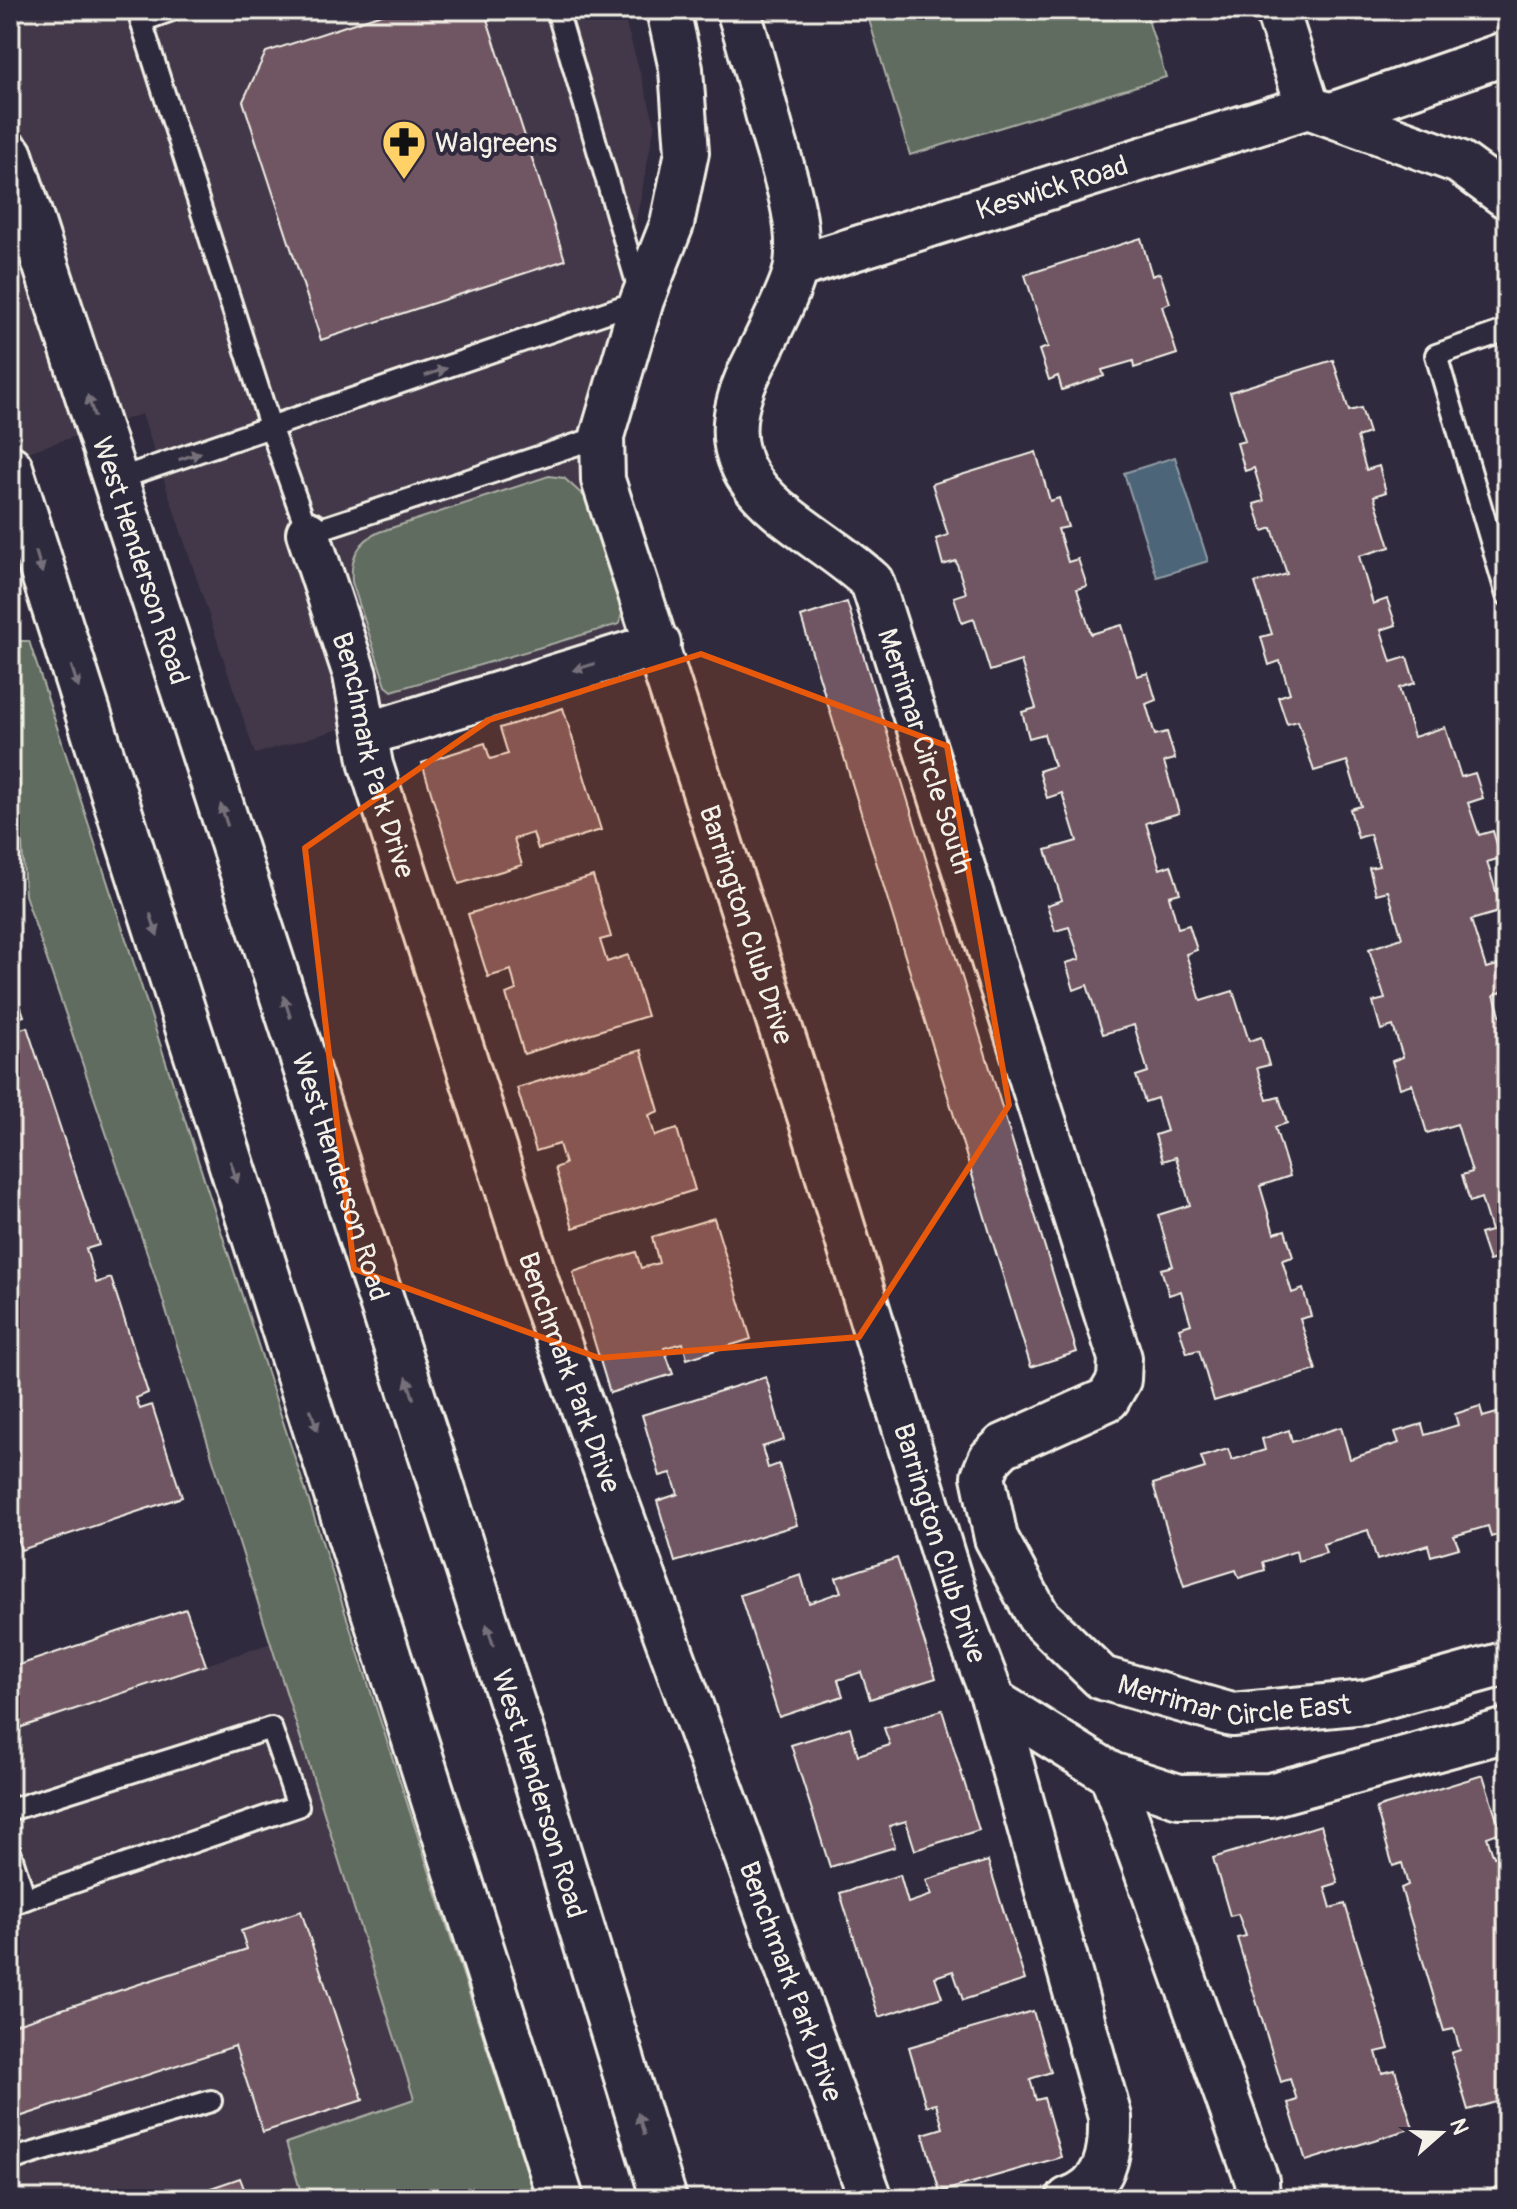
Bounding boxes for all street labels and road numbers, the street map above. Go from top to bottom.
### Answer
street label: Keswick Road [972,148,1132,229]
street label: West Henderson Road [83,432,196,689]
street label: Merrimar Circle South [869,624,980,878]
street label: Benchmark Park Drive [323,628,422,883]
street label: Barrington Club Drive [691,801,801,1049]
street label: West Henderson Road [283,1049,396,1305]
street label: Benchmark Park Drive [510,1248,628,1498]
street label: Barrington Club Drive [885,1419,994,1668]
street label: West Henderson Road [483,1665,593,1922]
street label: Merrimar Circle East [1114,1667,1353,1734]
street label: Benchmark Park Drive [730,1857,850,2107]

